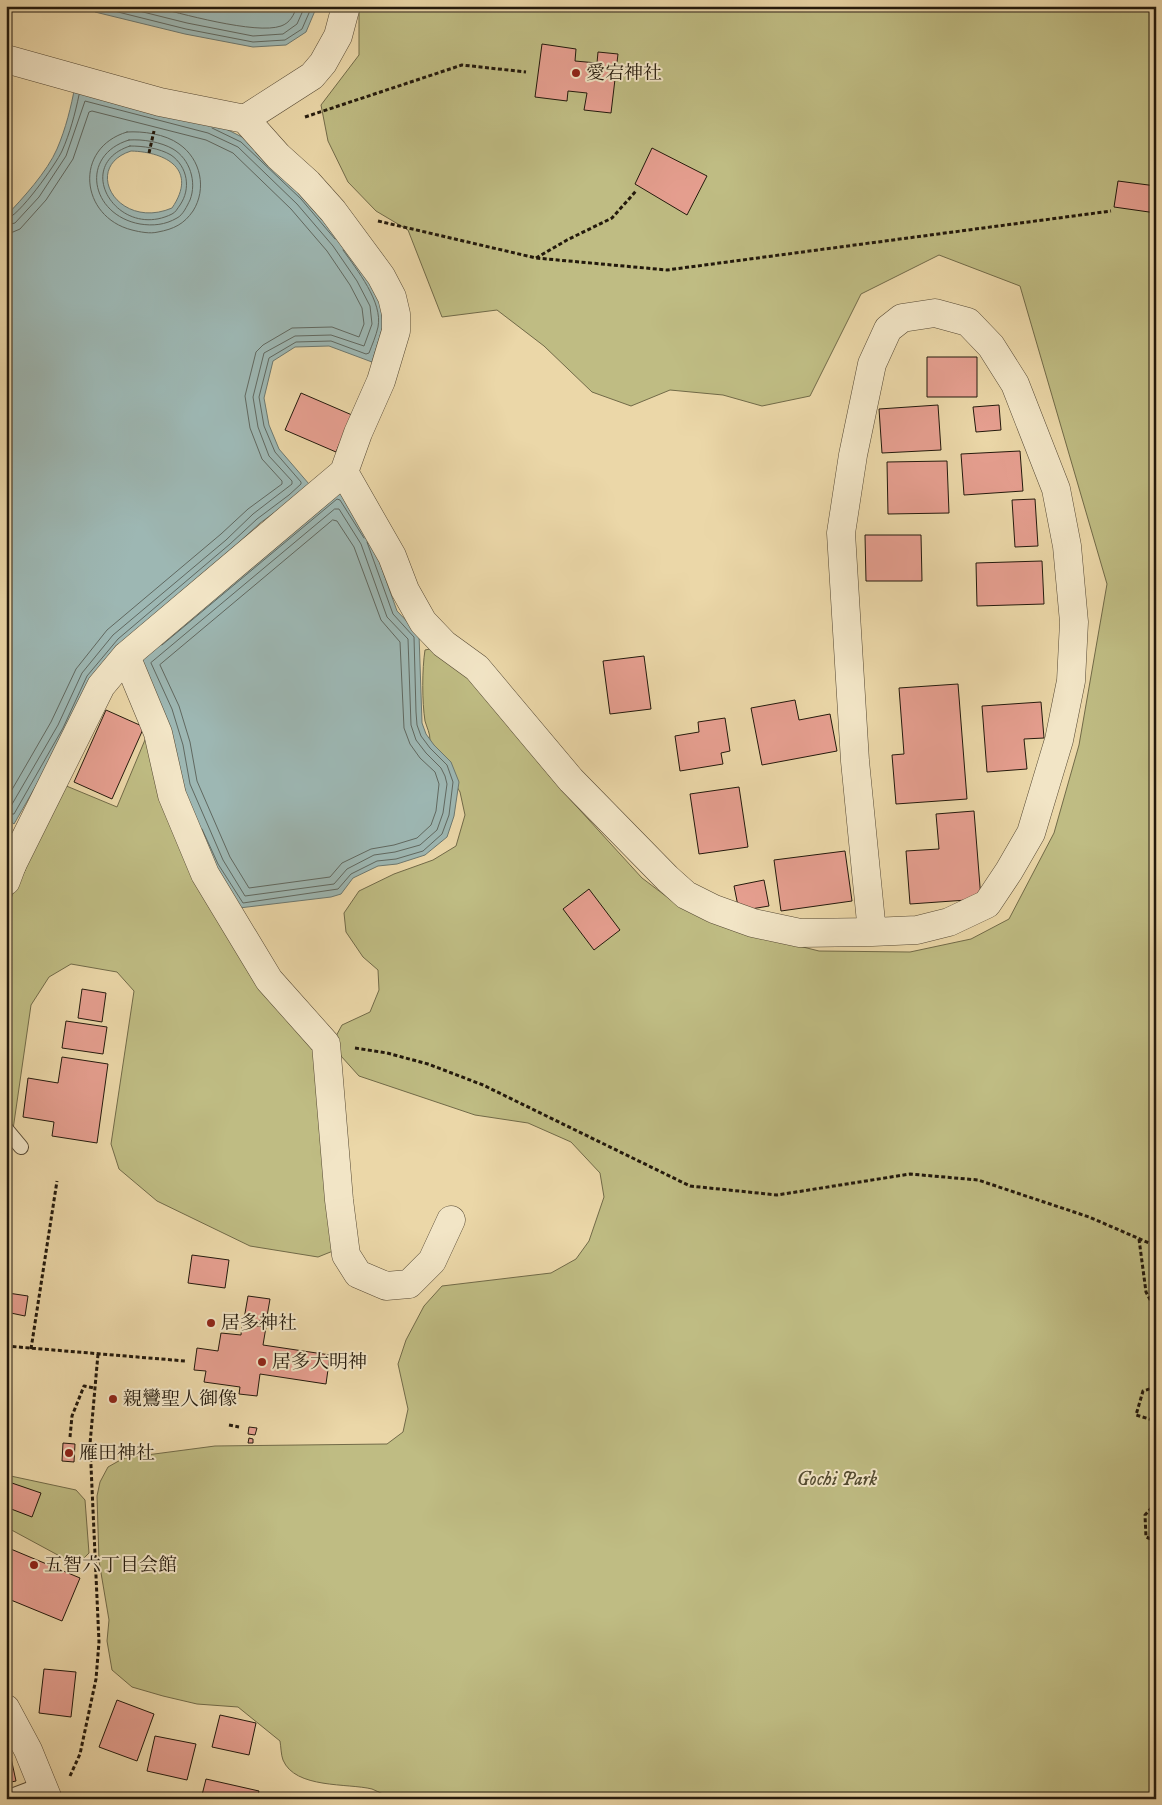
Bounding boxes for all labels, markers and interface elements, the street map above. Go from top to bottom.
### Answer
place label: 愛宕神社 [586,62,662,85]
marker: 愛宕神社 [570,67,582,79]
place label: 居多神社 [221,1312,297,1335]
marker: 居多神社 [205,1317,217,1329]
place label: 居多大明神 [272,1351,367,1374]
marker: 居多大明神 [256,1356,268,1368]
place label: 親鸞聖人御像 [123,1388,237,1411]
marker: 親鸞聖人御像 [107,1393,119,1405]
place label: 雁田神社 [79,1442,155,1465]
marker: 雁田神社 [63,1447,75,1459]
park label: Gochi Park [797,1468,877,1491]
place label: 五智六丁目会館 [44,1554,177,1577]
marker: 五智六丁目会館 [28,1559,40,1571]

